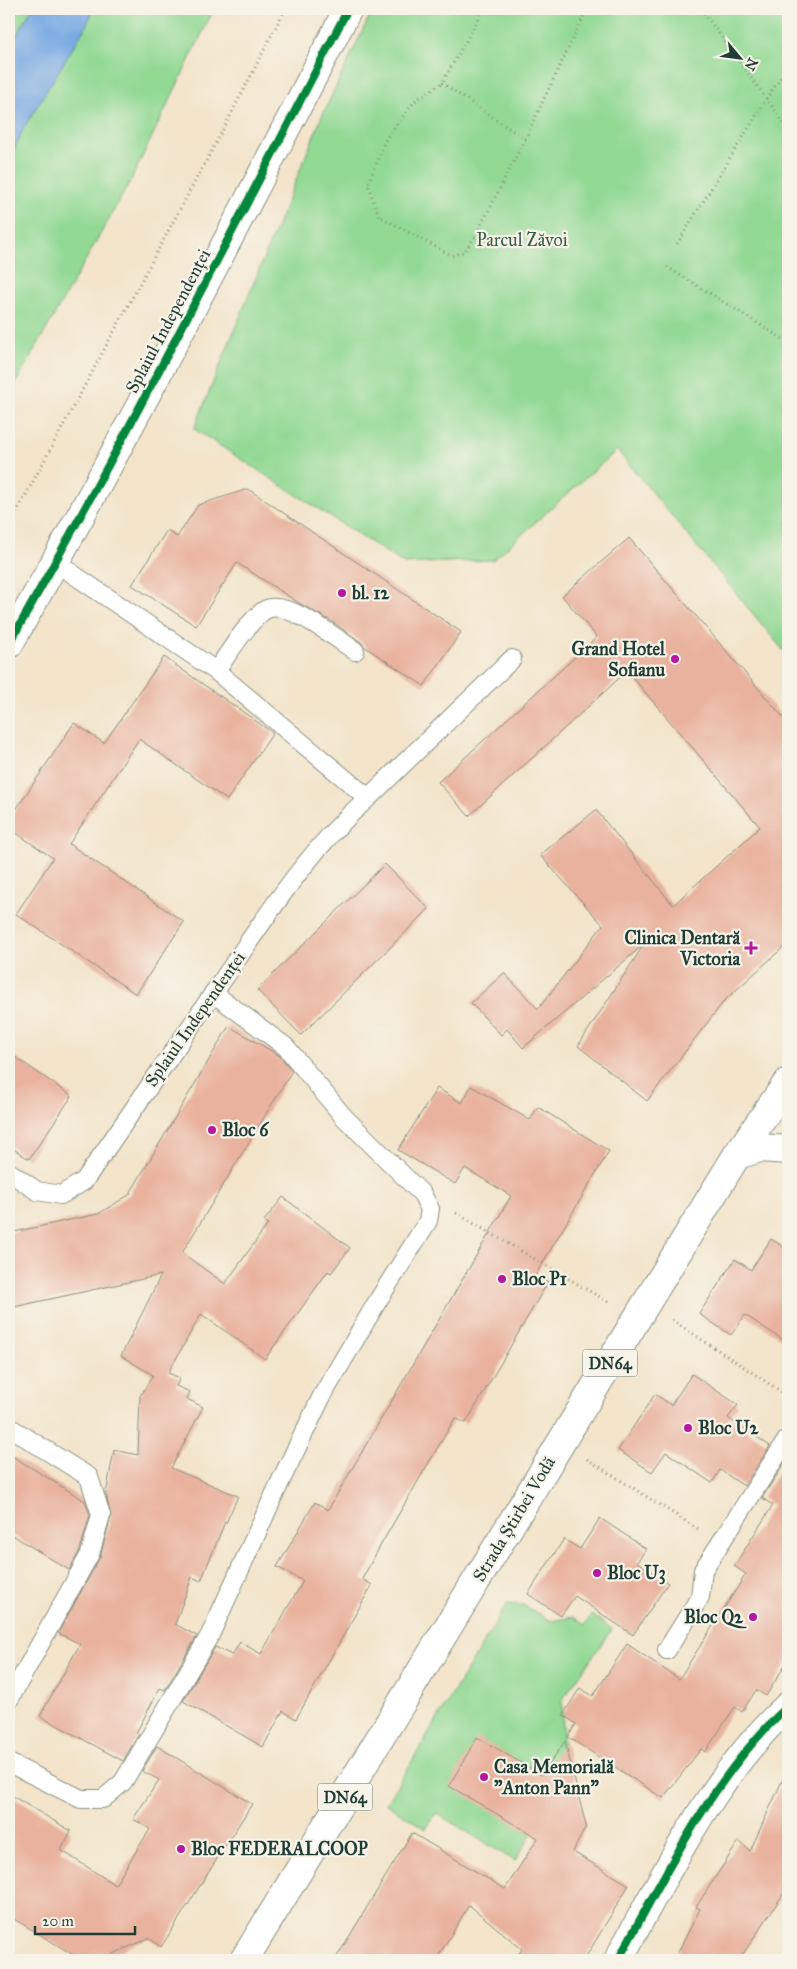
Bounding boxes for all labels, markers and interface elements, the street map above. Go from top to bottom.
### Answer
north arrow [714,32,764,82]
text: N [741,55,761,73]
park label: Parcul Zăvoi [476,229,568,251]
street label: Splaiul Independenței [121,245,215,397]
place label: bl. 12 [351,582,390,604]
marker: bl. 12 [336,587,348,599]
place label: Grand Hotel Sofianu [572,638,666,681]
marker: Grand Hotel Sofianu [669,653,681,665]
place label: Clinica Dentară Victoria [625,927,740,970]
marker: Clinica Dentară Victoria [744,941,758,955]
street label: Splaiul Independenței [140,947,250,1091]
place label: Bloc 6 [222,1119,269,1141]
marker: Bloc 6 [206,1124,218,1136]
place label: Bloc P1 [512,1268,567,1290]
marker: Bloc P1 [496,1273,508,1285]
road number: DN64 [582,1350,638,1376]
place label: Bloc U2 [698,1417,760,1439]
marker: Bloc U2 [682,1422,694,1434]
street label: Strada Știrbei Vodă [468,1452,560,1586]
place label: Bloc U3 [607,1562,666,1585]
marker: Bloc U3 [591,1567,603,1579]
place label: Bloc Q2 [684,1606,747,1629]
marker: Bloc Q2 [747,1611,759,1623]
place label: Casa Memorială "Anton Pann" [494,1756,614,1799]
marker: Casa Memorială "Anton Pann" [478,1771,490,1783]
road number: DN64 [318,1784,372,1810]
place label: Bloc FEDERALCOOP [191,1838,369,1860]
marker: Bloc FEDERALCOOP [175,1843,187,1855]
scale bar [35,1904,135,1936]
text: 20 m [42,1912,74,1930]

